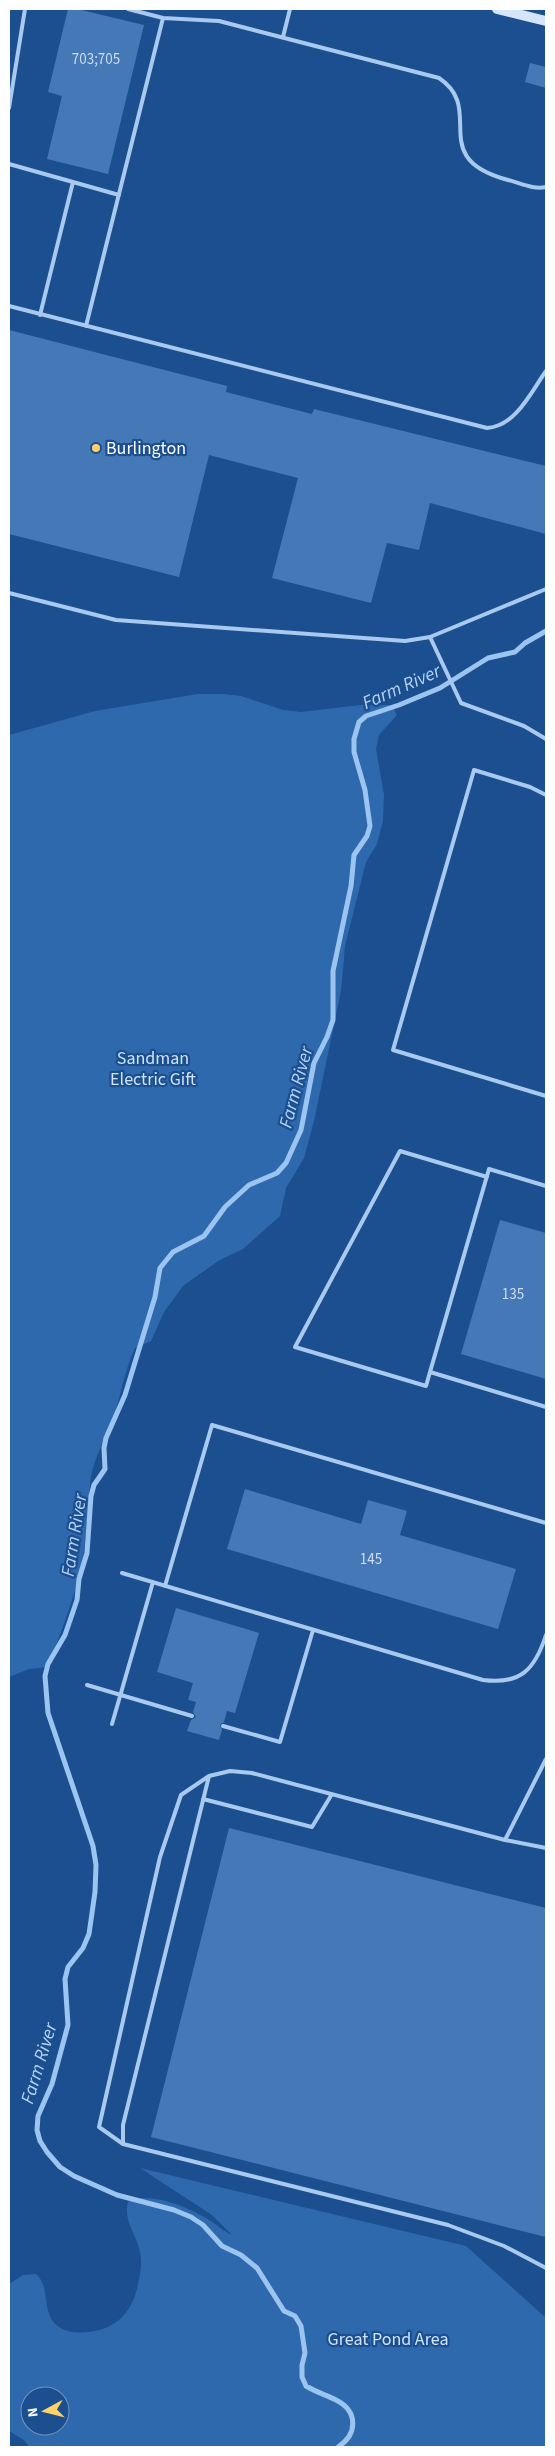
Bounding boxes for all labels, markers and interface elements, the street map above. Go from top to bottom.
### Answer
house number: 703;705 [72,49,120,70]
place label: Burlington [106,436,186,461]
marker: Burlington [90,442,102,454]
water label: Farm River [358,657,447,717]
water label: Farm River [273,1042,321,1131]
park label: Sandman Electric Gift [110,1046,196,1092]
house number: 135 [502,1284,524,1305]
water label: Farm River [55,1490,95,1579]
house number: 145 [360,1549,382,1570]
water label: Farm River [14,2018,65,2107]
park label: Great Pond Area [328,2327,448,2352]
north arrow [20,2386,70,2436]
text: N [23,2407,44,2418]

